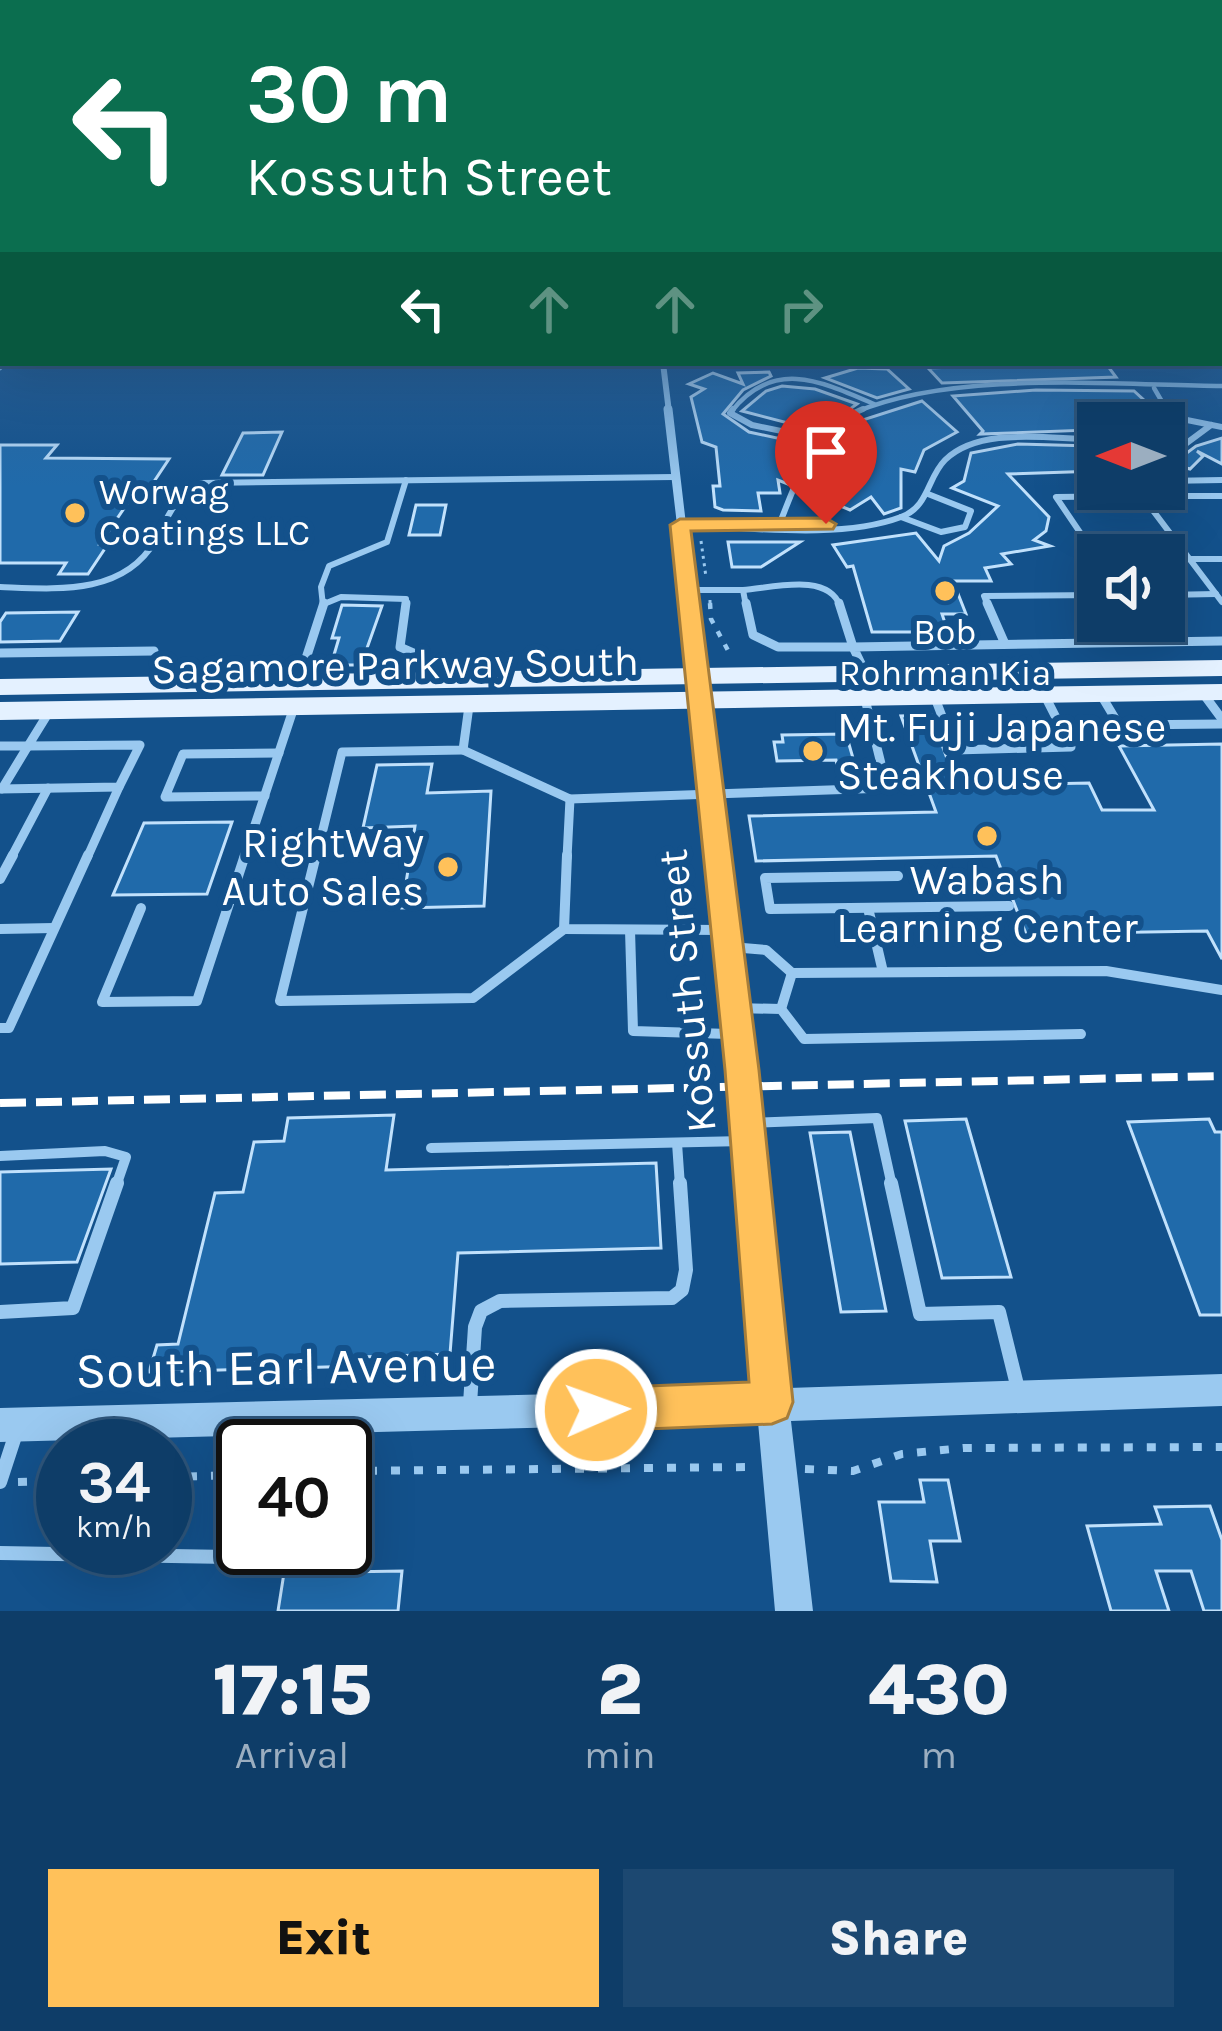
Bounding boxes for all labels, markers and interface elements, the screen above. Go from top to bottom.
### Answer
text: 30 m [246,45,452,143]
icon: left [48,48,204,204]
text: Kossuth Street [246,145,612,209]
icon: left [390,276,456,342]
icon: ahead [516,276,582,342]
icon: ahead [642,276,708,342]
icon: right [768,276,834,342]
pin [775,401,877,524]
north arrow [1077,402,1185,510]
map controls [1077,402,1185,642]
icon: arrive [793,419,859,485]
place label: Worwag Coatings LLC [99,471,310,554]
marker: Worwag Coatings LLC [62,500,88,526]
button: sound [1077,534,1185,642]
marker: Bob Rohrman Kia [932,578,958,604]
place label: Bob Rohrman Kia [839,611,1051,694]
street label: Sagamore Parkway South [151,636,639,694]
place label: Mt. Fuji Japanese Steakhouse [837,702,1166,800]
marker: Mt. Fuji Japanese Steakhouse [800,738,826,764]
place label: RightWay Auto Sales [222,818,424,916]
marker: Wabash Learning Center [974,823,1000,849]
street label: Kossuth Street [647,847,727,1135]
marker: RightWay Auto Sales [435,854,461,880]
place label: Wabash Learning Center [836,855,1139,953]
street label: South Earl Avenue [75,1333,497,1401]
position arrow [533,1347,659,1473]
speed limit sign: 40 [216,1419,372,1575]
text: 34 [77,1447,151,1517]
text: km/h [76,1509,152,1545]
text: 17:15 [213,1648,371,1732]
text: 2 [597,1648,643,1732]
text: 430 [868,1648,1009,1732]
text: Arrival [235,1732,349,1778]
text: min [584,1732,656,1778]
text: m [921,1732,957,1778]
button: Exit [48,1869,599,2007]
button: Share [623,1869,1174,2007]

